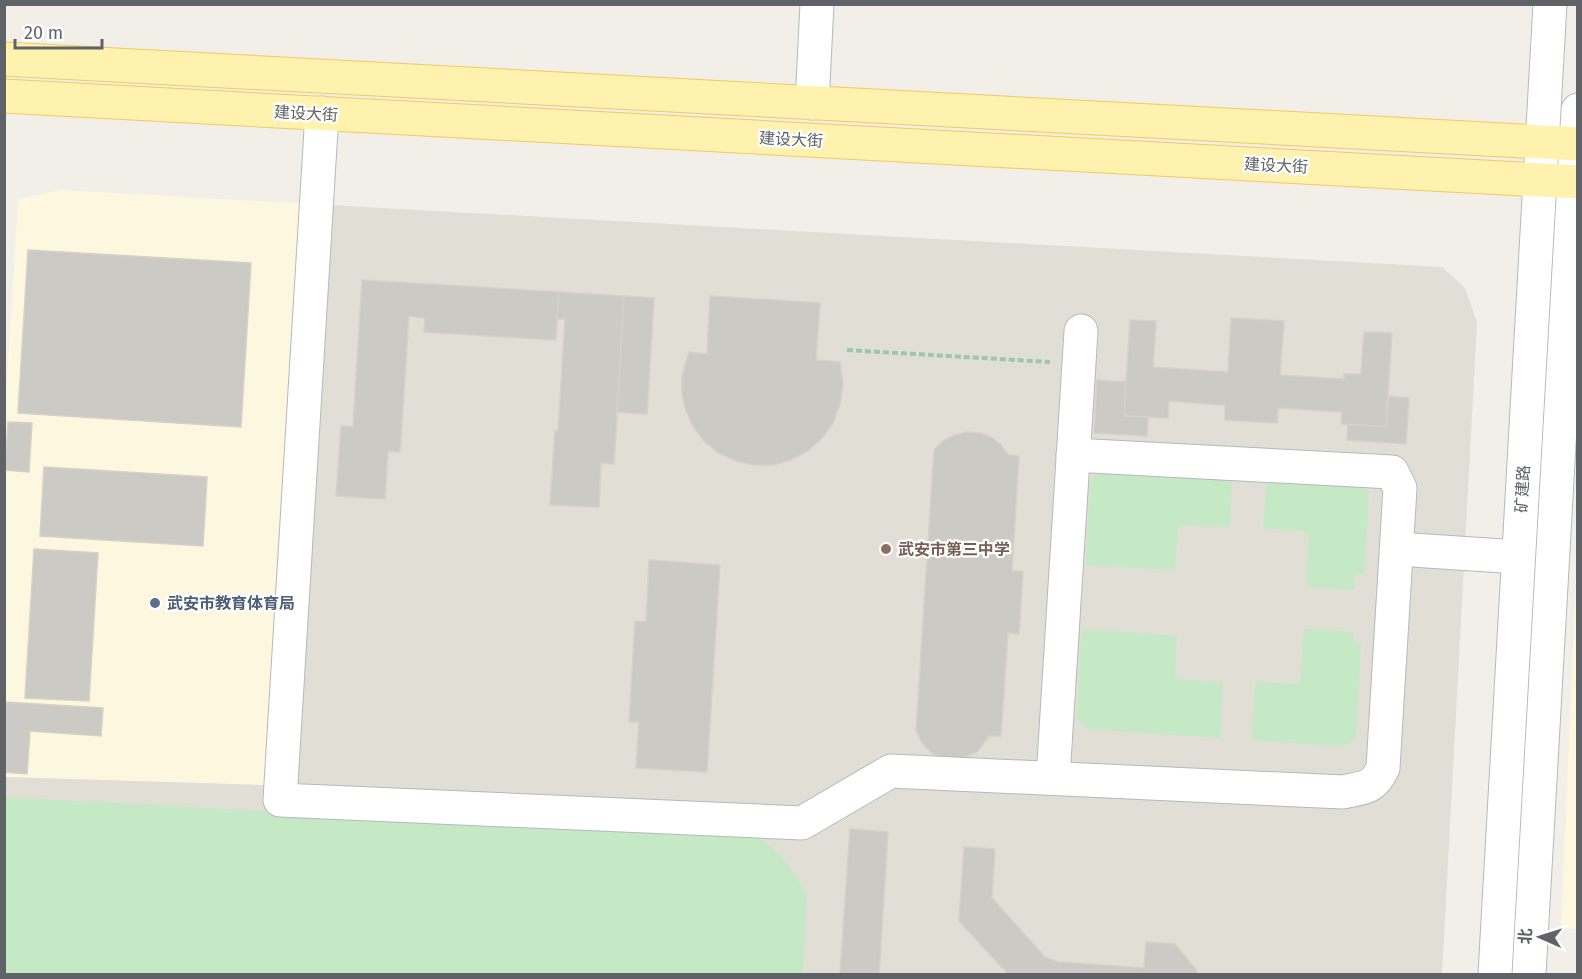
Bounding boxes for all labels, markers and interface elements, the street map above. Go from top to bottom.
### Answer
scale bar [15,12,102,50]
text: 20 m [24,22,63,44]
street label: 建设大街 [274,102,338,125]
street label: 建设大街 [759,128,823,151]
street label: 建设大街 [1244,154,1308,177]
street label: 矿建路 [1512,465,1533,513]
place label: 武安市第三中学 [898,540,1010,559]
marker: 武安市第三中学 [879,542,893,556]
place label: 武安市教育体育局 [167,594,295,613]
marker: 武安市教育体育局 [148,596,162,610]
north arrow [1510,907,1570,967]
text: 北 [1516,928,1535,945]

